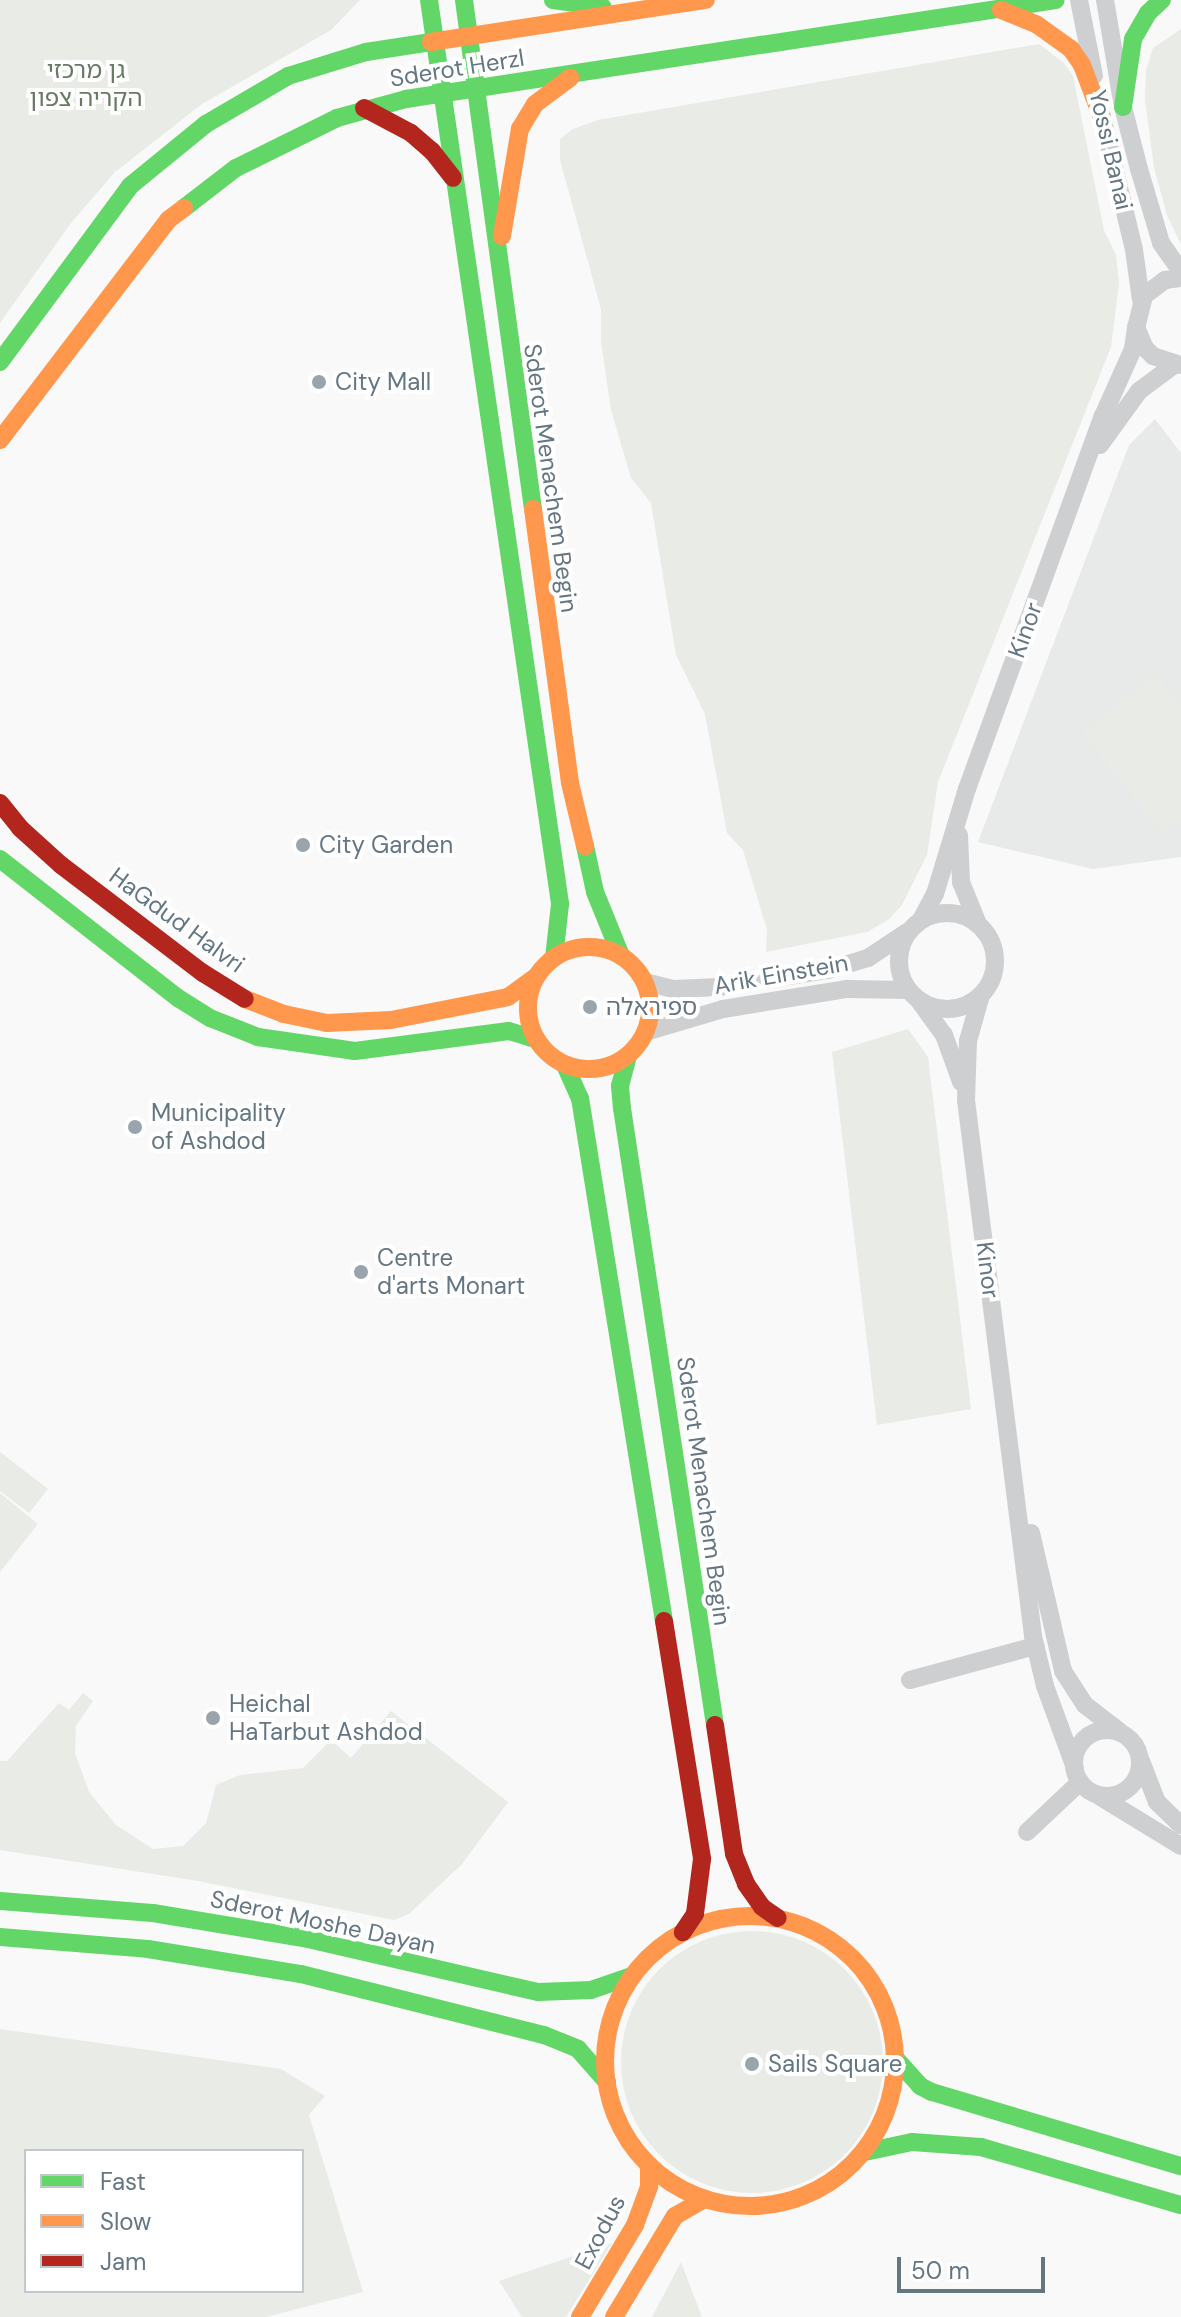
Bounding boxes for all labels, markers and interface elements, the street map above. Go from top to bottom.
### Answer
street label: Sderot Herzl [388,43,526,93]
park label: גן מרכזי הקריה צפון [30,56,142,112]
street label: Yossi Banai [1083,87,1139,213]
street label: Sderot Menachem Begin [518,342,584,614]
place label: City Mall [335,368,431,396]
marker: City Mall [310,373,328,391]
street label: Kinor [1002,598,1048,662]
place label: City Garden [319,831,453,859]
marker: City Garden [294,836,312,854]
street label: HaGdud HaIvri [104,861,250,979]
street label: Arik Einstein [712,948,850,1000]
place label: ספיראלה [606,993,697,1021]
marker: ספיראלה [581,998,599,1016]
place label: Municipality of Ashdod [151,1099,286,1155]
marker: Municipality of Ashdod [126,1118,144,1136]
street label: Kinor [970,1240,1006,1300]
place label: Centre d'arts Monart [377,1244,525,1300]
marker: Centre d'arts Monart [352,1263,370,1281]
street label: Sderot Menachem Begin [671,1355,737,1627]
place label: Heichal HaTarbut Ashdod [229,1690,423,1746]
marker: Heichal HaTarbut Ashdod [204,1709,222,1727]
street label: Sderot Moshe Dayan [208,1884,438,1960]
place label: Sails Square [768,2050,902,2078]
marker: Sails Square [743,2055,761,2073]
legend [24,2149,304,2293]
text: Fast [100,2166,146,2197]
street label: Exodus [568,2190,632,2274]
text: Slow [100,2206,151,2237]
scale bar [901,2241,1049,2291]
text: Jam [100,2246,146,2277]
text: 50 m [911,2255,970,2286]

